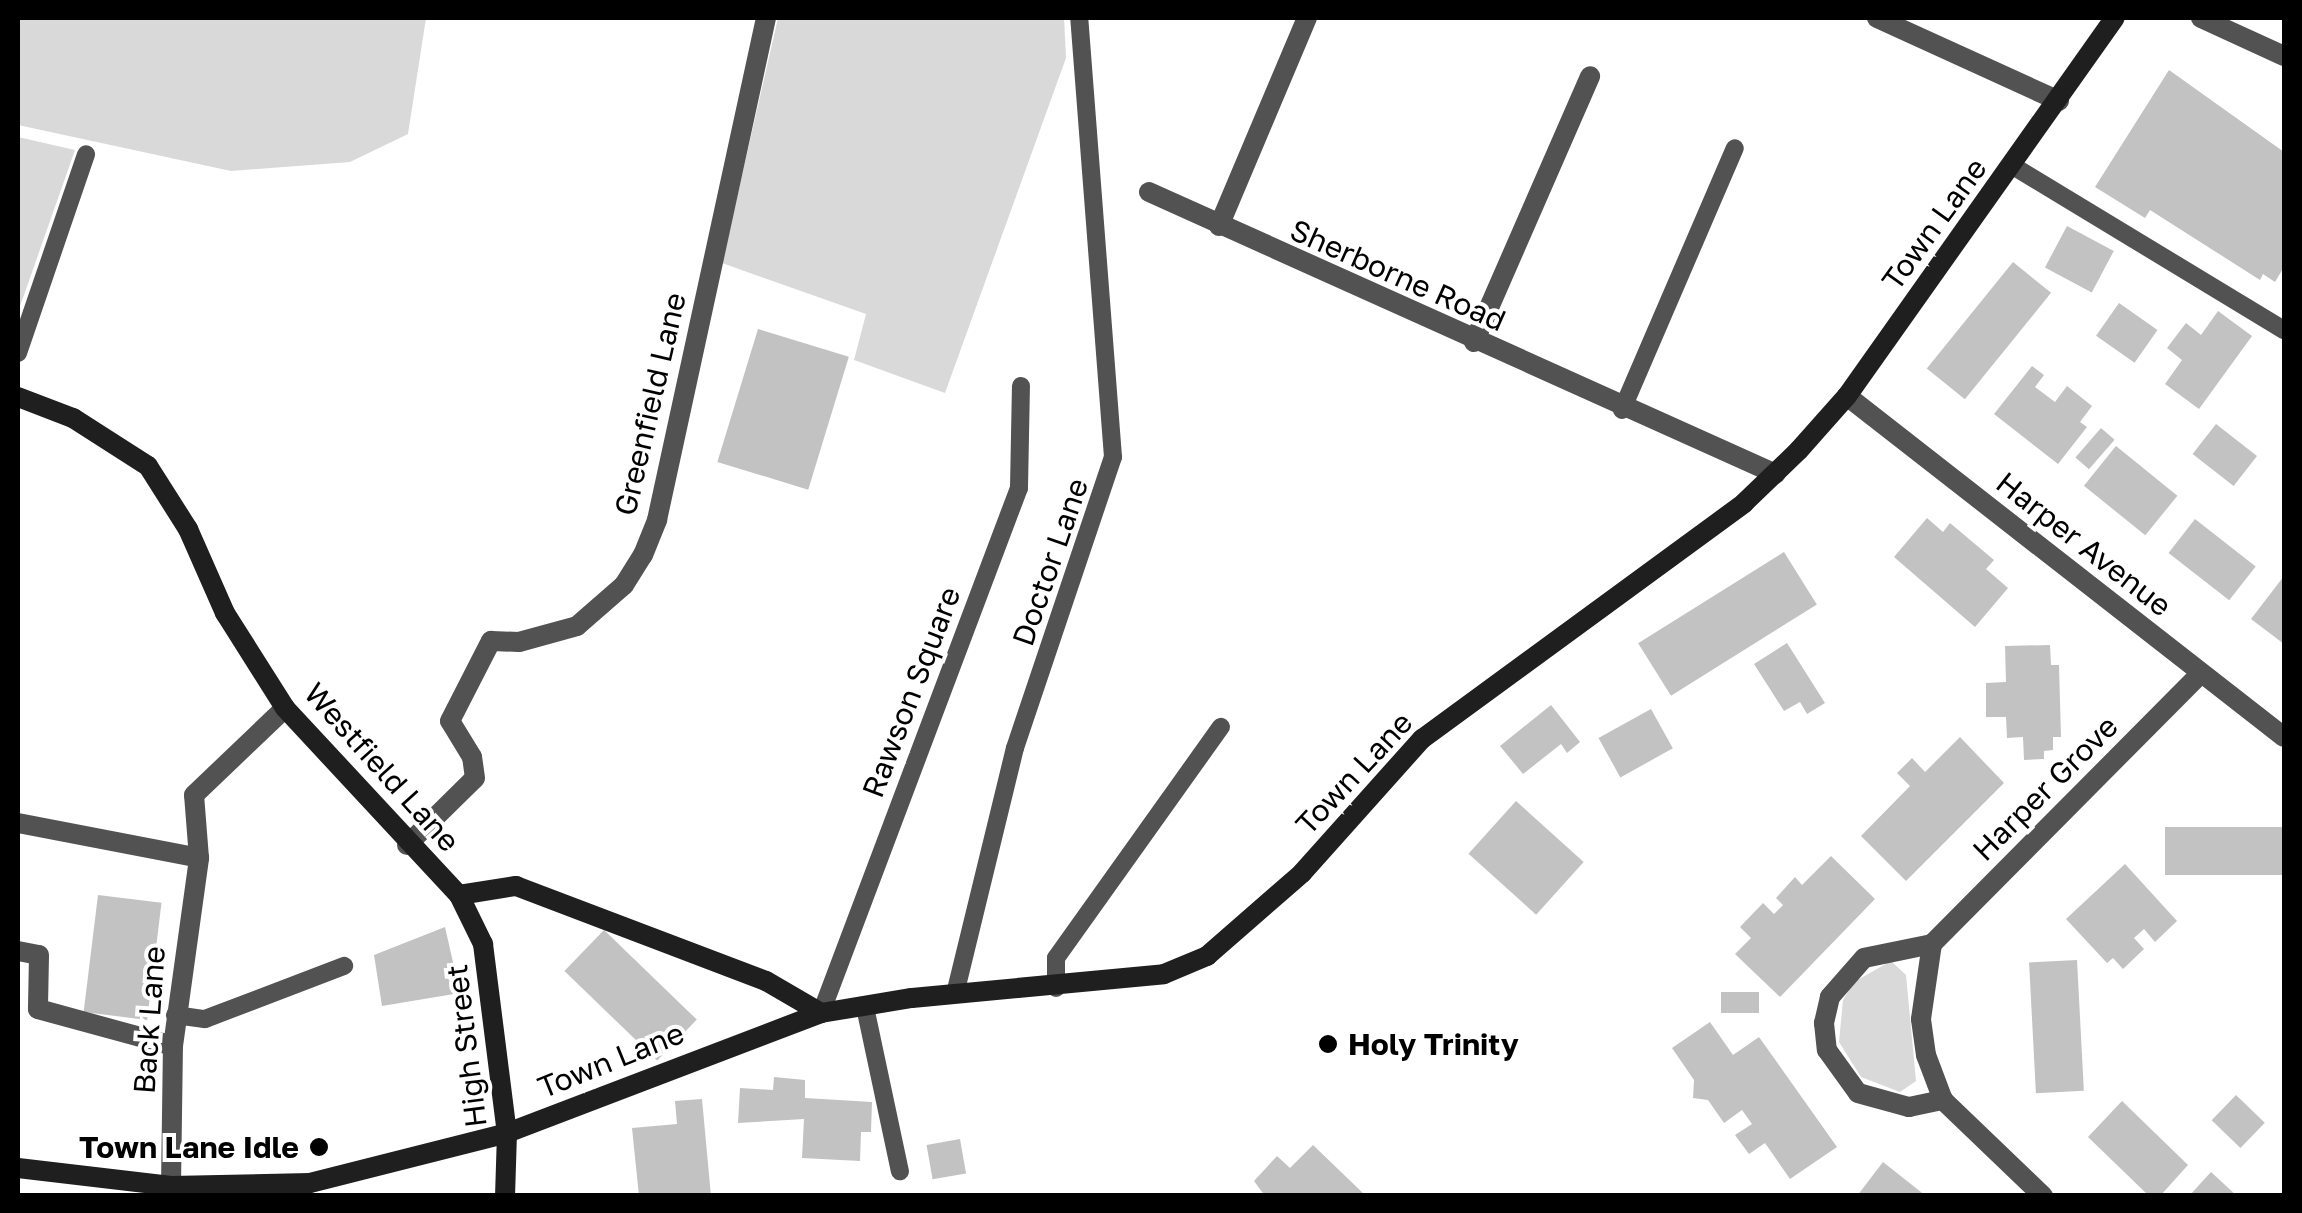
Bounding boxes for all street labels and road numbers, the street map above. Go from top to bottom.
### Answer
street label: Town Lane [1874,151,1994,297]
street label: Sherborne Road [1285,211,1511,339]
street label: Greenfield Lane [607,289,693,519]
street label: Harper Avenue [1989,464,2179,624]
street label: Doctor Lane [1005,474,1095,650]
street label: Rawson Square [854,582,968,802]
street label: Westfield Lane [297,675,467,859]
street label: Town Lane [1288,704,1420,842]
street label: Harper Grove [1965,708,2125,868]
street label: Back Lane [126,945,172,1095]
street label: High Street [438,962,494,1130]
street label: Town Lane [533,1014,689,1106]

